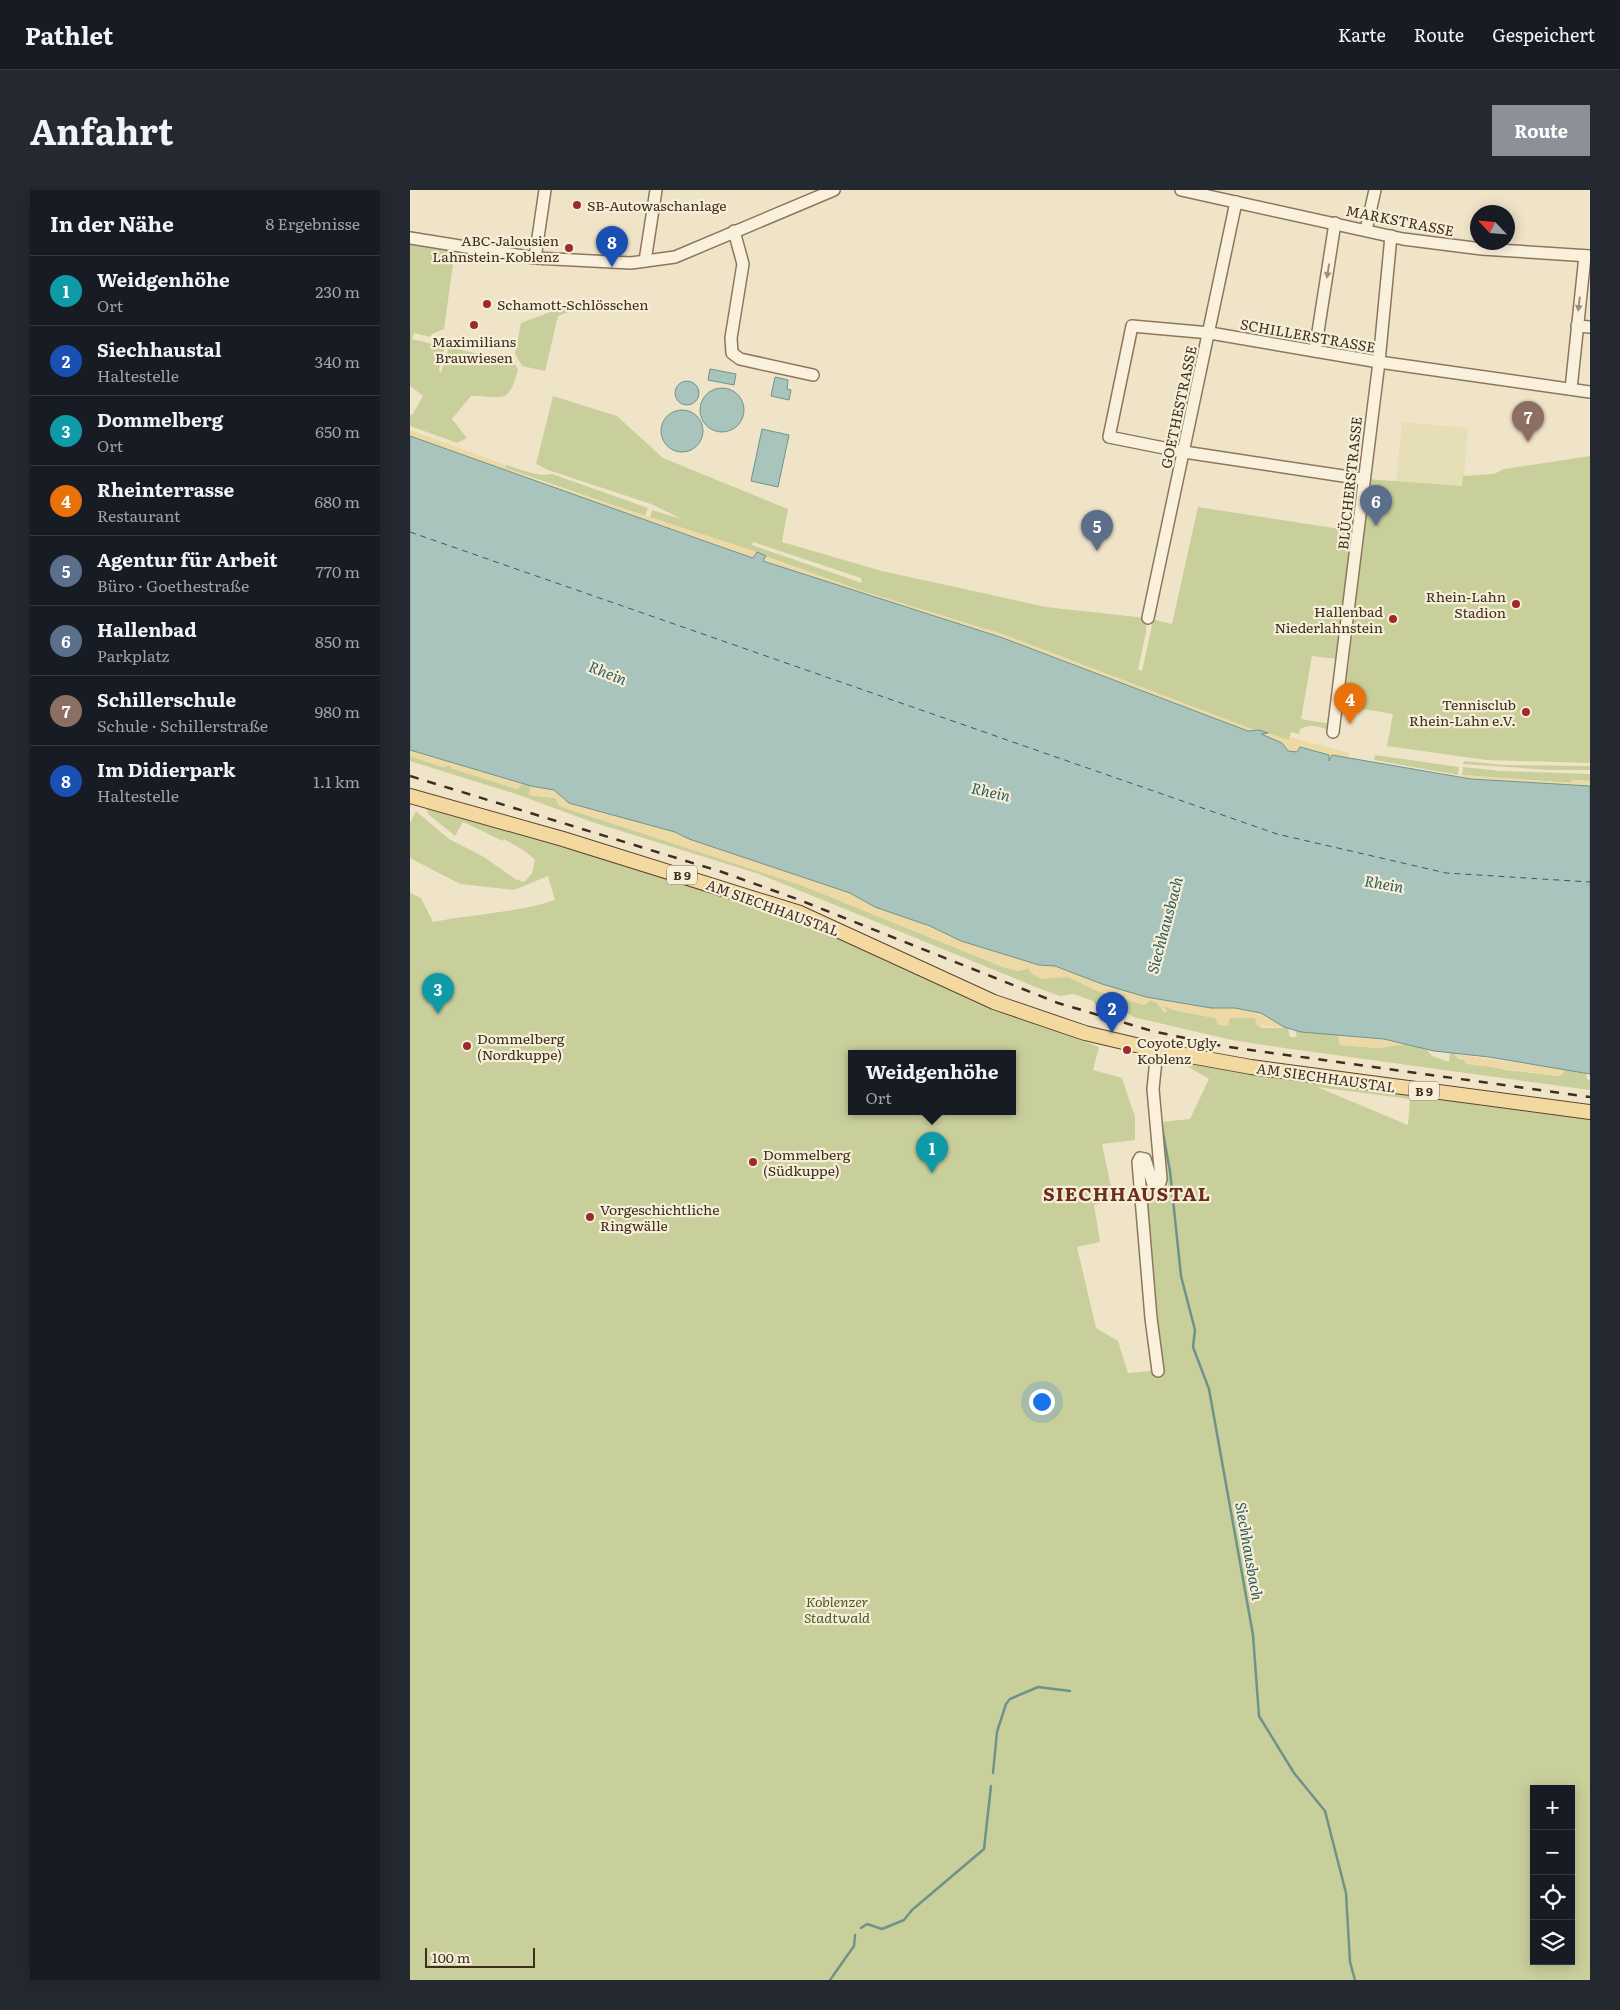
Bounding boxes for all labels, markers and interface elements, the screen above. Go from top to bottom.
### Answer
text: Pathlet [25,17,113,52]
text: Karte [1338,21,1386,48]
text: Route [1414,21,1464,48]
text: Gespeichert [1492,21,1595,48]
text: Anfahrt [30,104,173,156]
button: Route [1492,105,1590,156]
place label: SB-Autowaschanlage [587,195,727,215]
marker: SB-Autowaschanlage [571,199,583,211]
street label: MARKSTRASSE [1344,200,1456,240]
north arrow [1470,205,1515,250]
text: In der Nähe [50,207,174,238]
text: 8 Ergebnisse [266,211,360,235]
pin: 8 [596,226,628,267]
place label: ABC-Jalousien Lahnstein-Koblenz [432,230,559,266]
marker: ABC-Jalousien Lahnstein-Koblenz [563,242,575,254]
one-way arrow [1323,263,1331,279]
text: Weidgenhöhe [97,265,230,293]
text: 1 [63,279,69,303]
text: 230 m [315,279,360,303]
text: Ort [97,293,123,317]
place label: Schamott-Schlösschen [497,294,648,314]
one-way arrow [1575,297,1583,313]
marker: Schamott-Schlösschen [481,298,493,310]
street label: SCHILLERSTRASSE [1239,313,1377,357]
marker: Maximilians Brauwiesen [468,319,480,331]
place label: Maximilians Brauwiesen [432,331,516,367]
text: Siechhaustal [97,335,222,363]
street label: GOETHESTRASSE [1155,344,1201,470]
text: 2 [62,349,70,373]
text: 340 m [315,349,360,373]
text: Haltestelle [97,363,179,387]
pin: 7 [1512,401,1544,442]
text: Dommelberg [97,405,223,433]
street label: BLÜCHERSTRASSE [1332,415,1366,551]
text: 3 [62,419,70,443]
text: 650 m [315,419,360,443]
text: Ort [97,433,123,457]
text: Rheinterrasse [97,475,234,503]
pin: 6 [1360,485,1392,526]
text: 4 [61,489,71,513]
text: 680 m [315,489,360,513]
text: Restaurant [97,503,181,527]
pin: 5 [1081,510,1113,551]
text: Agentur für Arbeit [97,545,278,573]
text: 5 [62,559,70,583]
text: 770 m [316,559,360,583]
text: Büro · Goethestraße [97,573,249,597]
place label: Rhein-Lahn Stadion [1426,586,1506,622]
marker: Rhein-Lahn Stadion [1510,598,1522,610]
place label: Hallenbad Niederlahnstein [1274,601,1383,637]
marker: Hallenbad Niederlahnstein [1387,613,1399,625]
text: Hallenbad [97,615,197,643]
text: 6 [61,629,71,653]
text: 850 m [315,629,360,653]
text: Parkplatz [97,643,169,667]
water label: Rhein [585,654,631,690]
pin: 4 [1334,683,1366,724]
text: Schillerschule [97,685,236,713]
place label: Tennisclub Rhein-Lahn e.V. [1409,694,1516,730]
text: 7 [62,699,70,723]
text: 980 m [315,699,360,723]
marker: Tennisclub Rhein-Lahn e.V. [1520,706,1532,718]
text: Schule · Schillerstraße [97,713,268,737]
text: Im Didierpark [97,755,236,783]
text: 8 [61,769,71,793]
text: 1.1 km [313,769,360,793]
water label: Rhein [969,775,1013,807]
text: Haltestelle [97,783,179,807]
road number: B 9 [667,866,697,884]
water label: Rhein [1363,868,1405,898]
street label: AM SIECHHAUSTAL [704,874,842,940]
water label: Siechhausbach [1140,874,1188,976]
pin: 3 [422,973,454,1014]
pin: 2 [1096,992,1128,1033]
place label: Dommelberg (Nordkuppe) [477,1028,565,1064]
place label: Coyote Ugly Koblenz [1137,1032,1218,1068]
marker: Dommelberg (Nordkuppe) [461,1040,473,1052]
marker: Coyote Ugly Koblenz [1121,1044,1133,1056]
popup [848,1050,1016,1115]
text: Weidgenhöhe [866,1057,998,1085]
street label: AM SIECHHAUSTAL [1255,1057,1397,1097]
road number: B 9 [1409,1081,1439,1100]
text: Ort [866,1085,892,1109]
pin: 1 [916,1132,948,1173]
place label: Dommelberg (Südkuppe) [763,1144,851,1180]
marker: Dommelberg (Südkuppe) [747,1156,759,1168]
district label: SIECHHAUSTAL [1043,1179,1211,1207]
place label: Vorgeschichtliche Ringwälle [600,1199,719,1235]
marker: Vorgeschichtliche Ringwälle [584,1211,596,1223]
your location [1029,1389,1055,1415]
water label: Siechhausbach [1230,1500,1270,1602]
park label: Koblenzer Stadtwald [804,1591,870,1627]
map controls [1530,1785,1575,1965]
button: + [1530,1785,1575,1830]
button: − [1530,1830,1575,1875]
button: locate [1530,1875,1575,1920]
button: layers [1530,1920,1575,1965]
scale bar [425,1945,535,1968]
text: 100 m [432,1947,470,1967]

